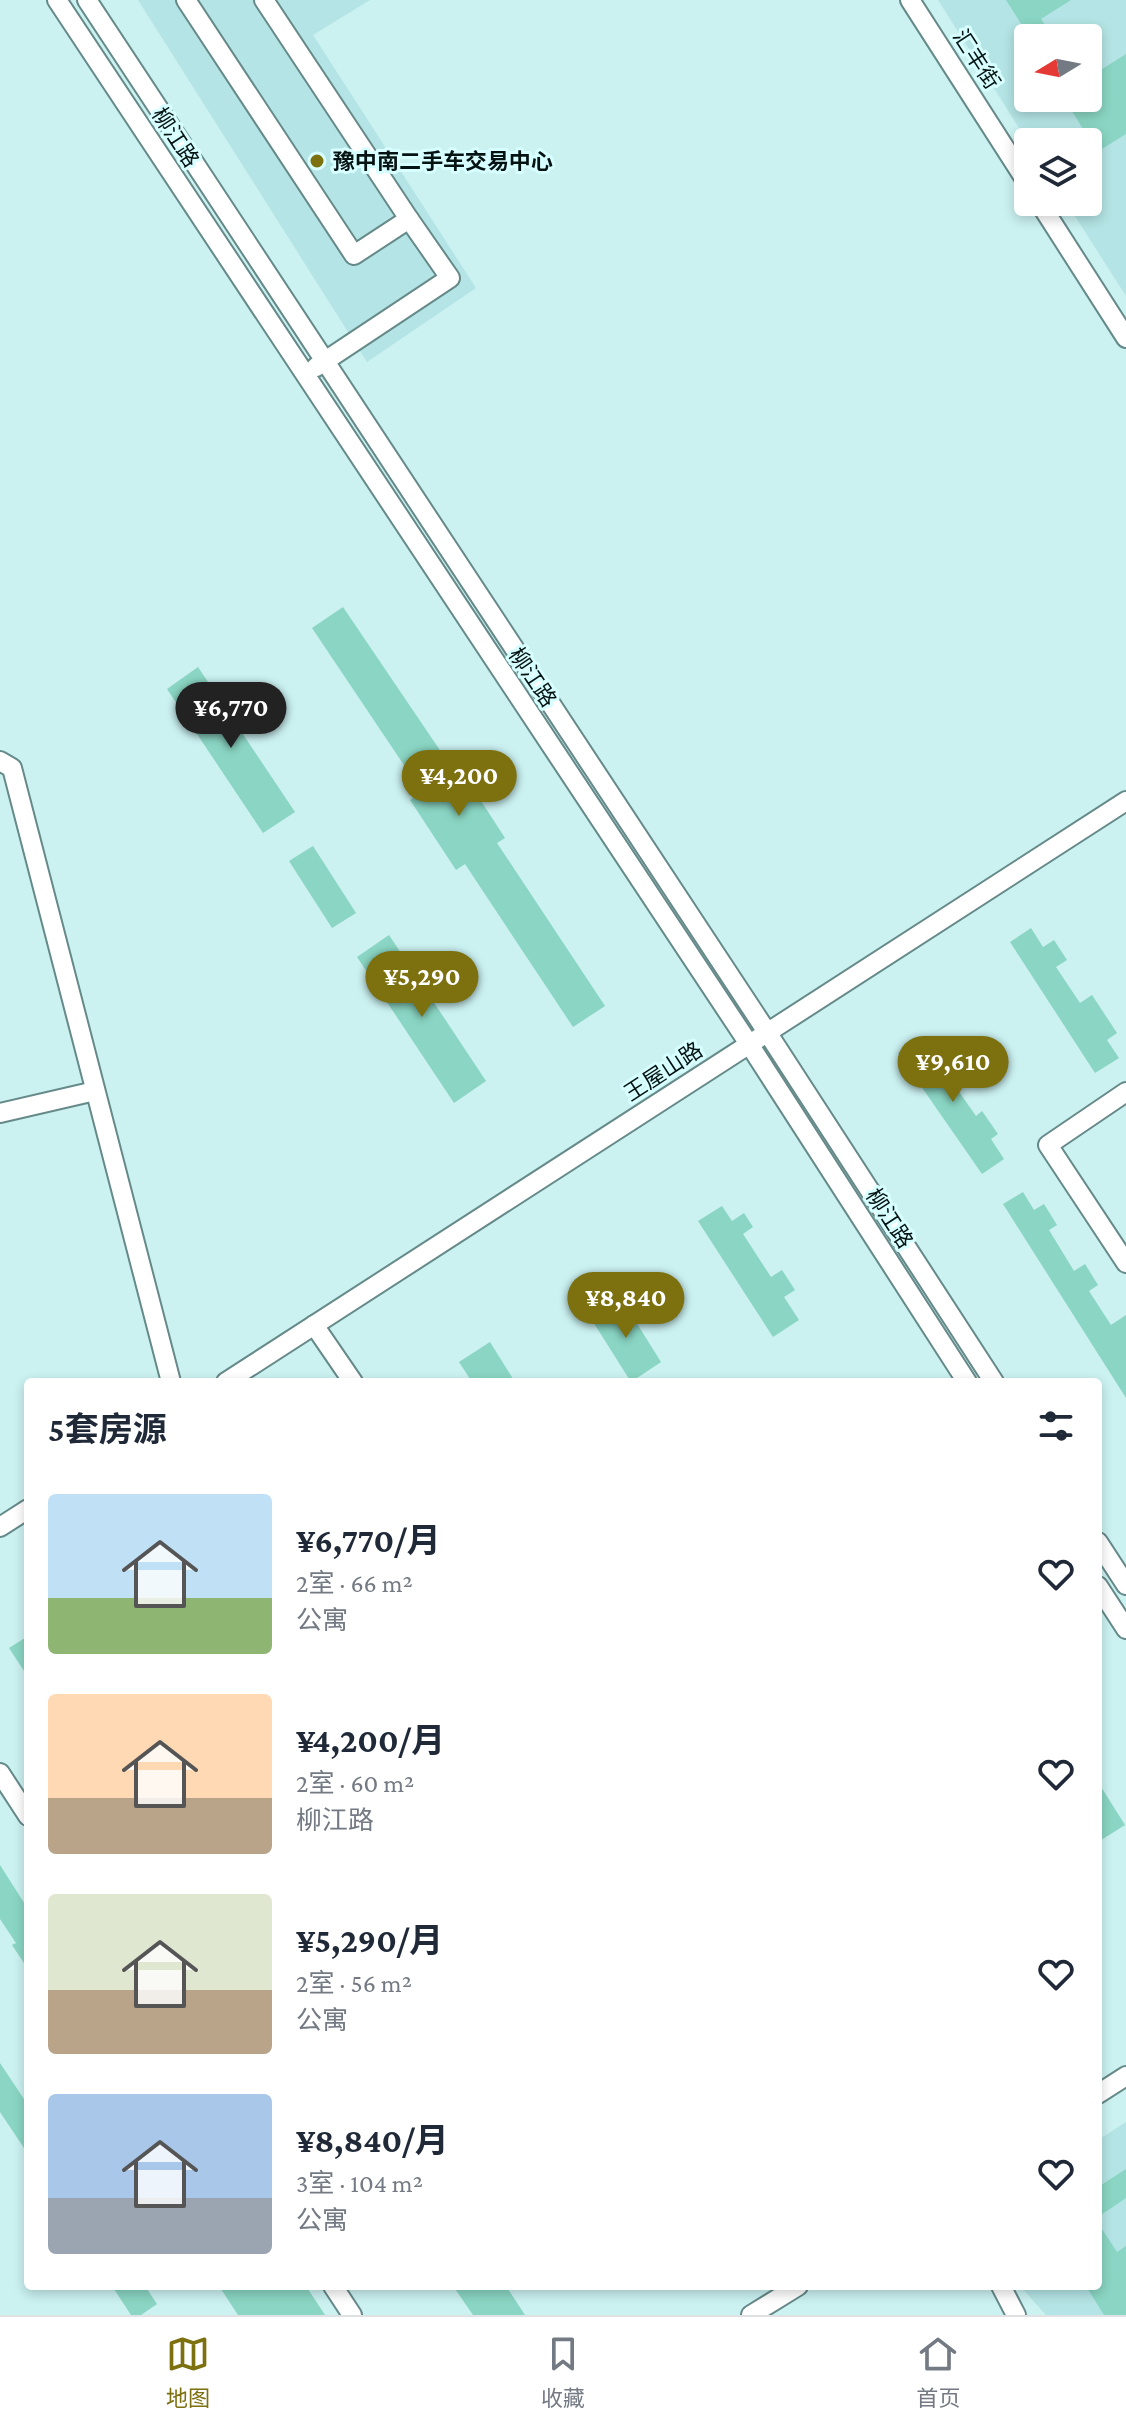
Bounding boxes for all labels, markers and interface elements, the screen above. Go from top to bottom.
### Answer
north arrow [1014,24,1102,112]
map controls [1014,24,1102,216]
street label: 汇丰街 [948,25,1005,94]
street label: 柳江路 [147,103,204,172]
button: layers [1014,128,1102,216]
place label: 豫中南二手车交易中心 [333,149,553,174]
marker: 豫中南二手车交易中心 [308,152,326,170]
street label: 柳江路 [504,643,561,712]
pin: ¥6,770 [166,682,296,750]
text: ¥6,770 [193,693,269,722]
pin: ¥4,200 [394,750,524,818]
text: ¥4,200 [420,761,498,790]
pin: ¥5,290 [357,951,487,1019]
text: ¥5,290 [383,962,461,991]
pin: ¥9,610 [888,1036,1018,1104]
street label: 王屋山路 [620,1037,707,1106]
text: ¥9,610 [916,1047,990,1076]
street label: 柳江路 [861,1184,918,1253]
pin: ¥8,840 [561,1272,691,1340]
text: ¥8,840 [585,1283,667,1312]
icon: filters [1034,1404,1078,1448]
text: 5套房源 [48,1411,167,1448]
text: ¥6,770/月 [296,1522,441,1559]
icon: home [112,1526,208,1622]
icon: heart [1034,1552,1078,1596]
text: 2室 · 66 m² [296,1569,413,1598]
text: 公寓 [296,1606,348,1635]
text: ¥4,200/月 [296,1722,445,1759]
icon: home [112,1726,208,1822]
icon: heart [1034,1752,1078,1796]
text: 2室 · 60 m² [296,1769,414,1798]
text: 柳江路 [296,1806,374,1835]
text: ¥5,290/月 [296,1922,443,1959]
icon: home [112,1926,208,2022]
icon: heart [1034,1952,1078,1996]
text: 2室 · 56 m² [296,1969,412,1998]
text: 公寓 [296,2006,348,2035]
text: ¥8,840/月 [296,2122,449,2159]
icon: home [112,2126,208,2222]
icon: heart [1034,2152,1078,2196]
text: 3室 · 104 m² [296,2169,423,2198]
text: 公寓 [296,2206,348,2235]
tab: 地图 [166,2332,210,2412]
tab: 收藏 [541,2332,585,2412]
tab: 首页 [916,2332,960,2412]

